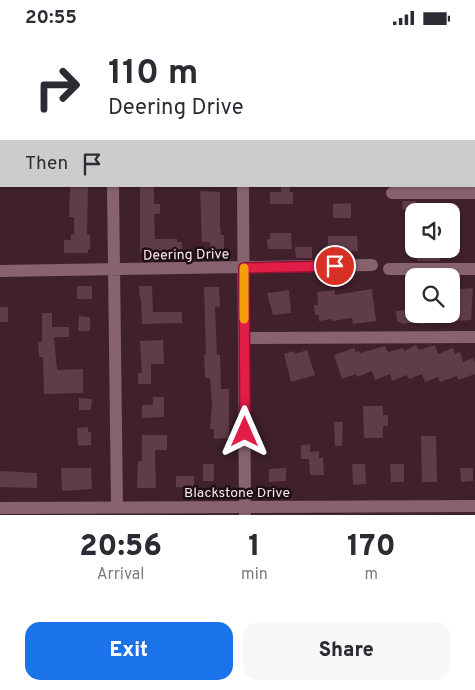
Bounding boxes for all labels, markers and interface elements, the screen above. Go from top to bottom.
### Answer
text: 20:55 [25,6,77,30]
text: 110 m [108,52,198,96]
icon: right [25,55,90,120]
text: Deering Drive [108,95,244,122]
icon: arrive [78,150,106,178]
text: Then [25,152,68,176]
map controls [405,203,460,323]
button: sound [405,203,460,258]
pin [314,245,356,287]
street label: Deering Drive [143,246,229,265]
icon: arrive [321,252,349,280]
button: search [405,268,460,323]
position arrow [218,405,270,457]
street label: Blackstone Drive [184,485,290,502]
text: 20:56 [79,529,162,566]
text: 1 [248,529,261,566]
text: 170 [347,529,396,566]
text: Arrival [97,565,144,585]
text: min [241,565,268,585]
text: m [365,565,378,585]
button: Exit [25,622,233,680]
button: Share [243,622,450,680]

